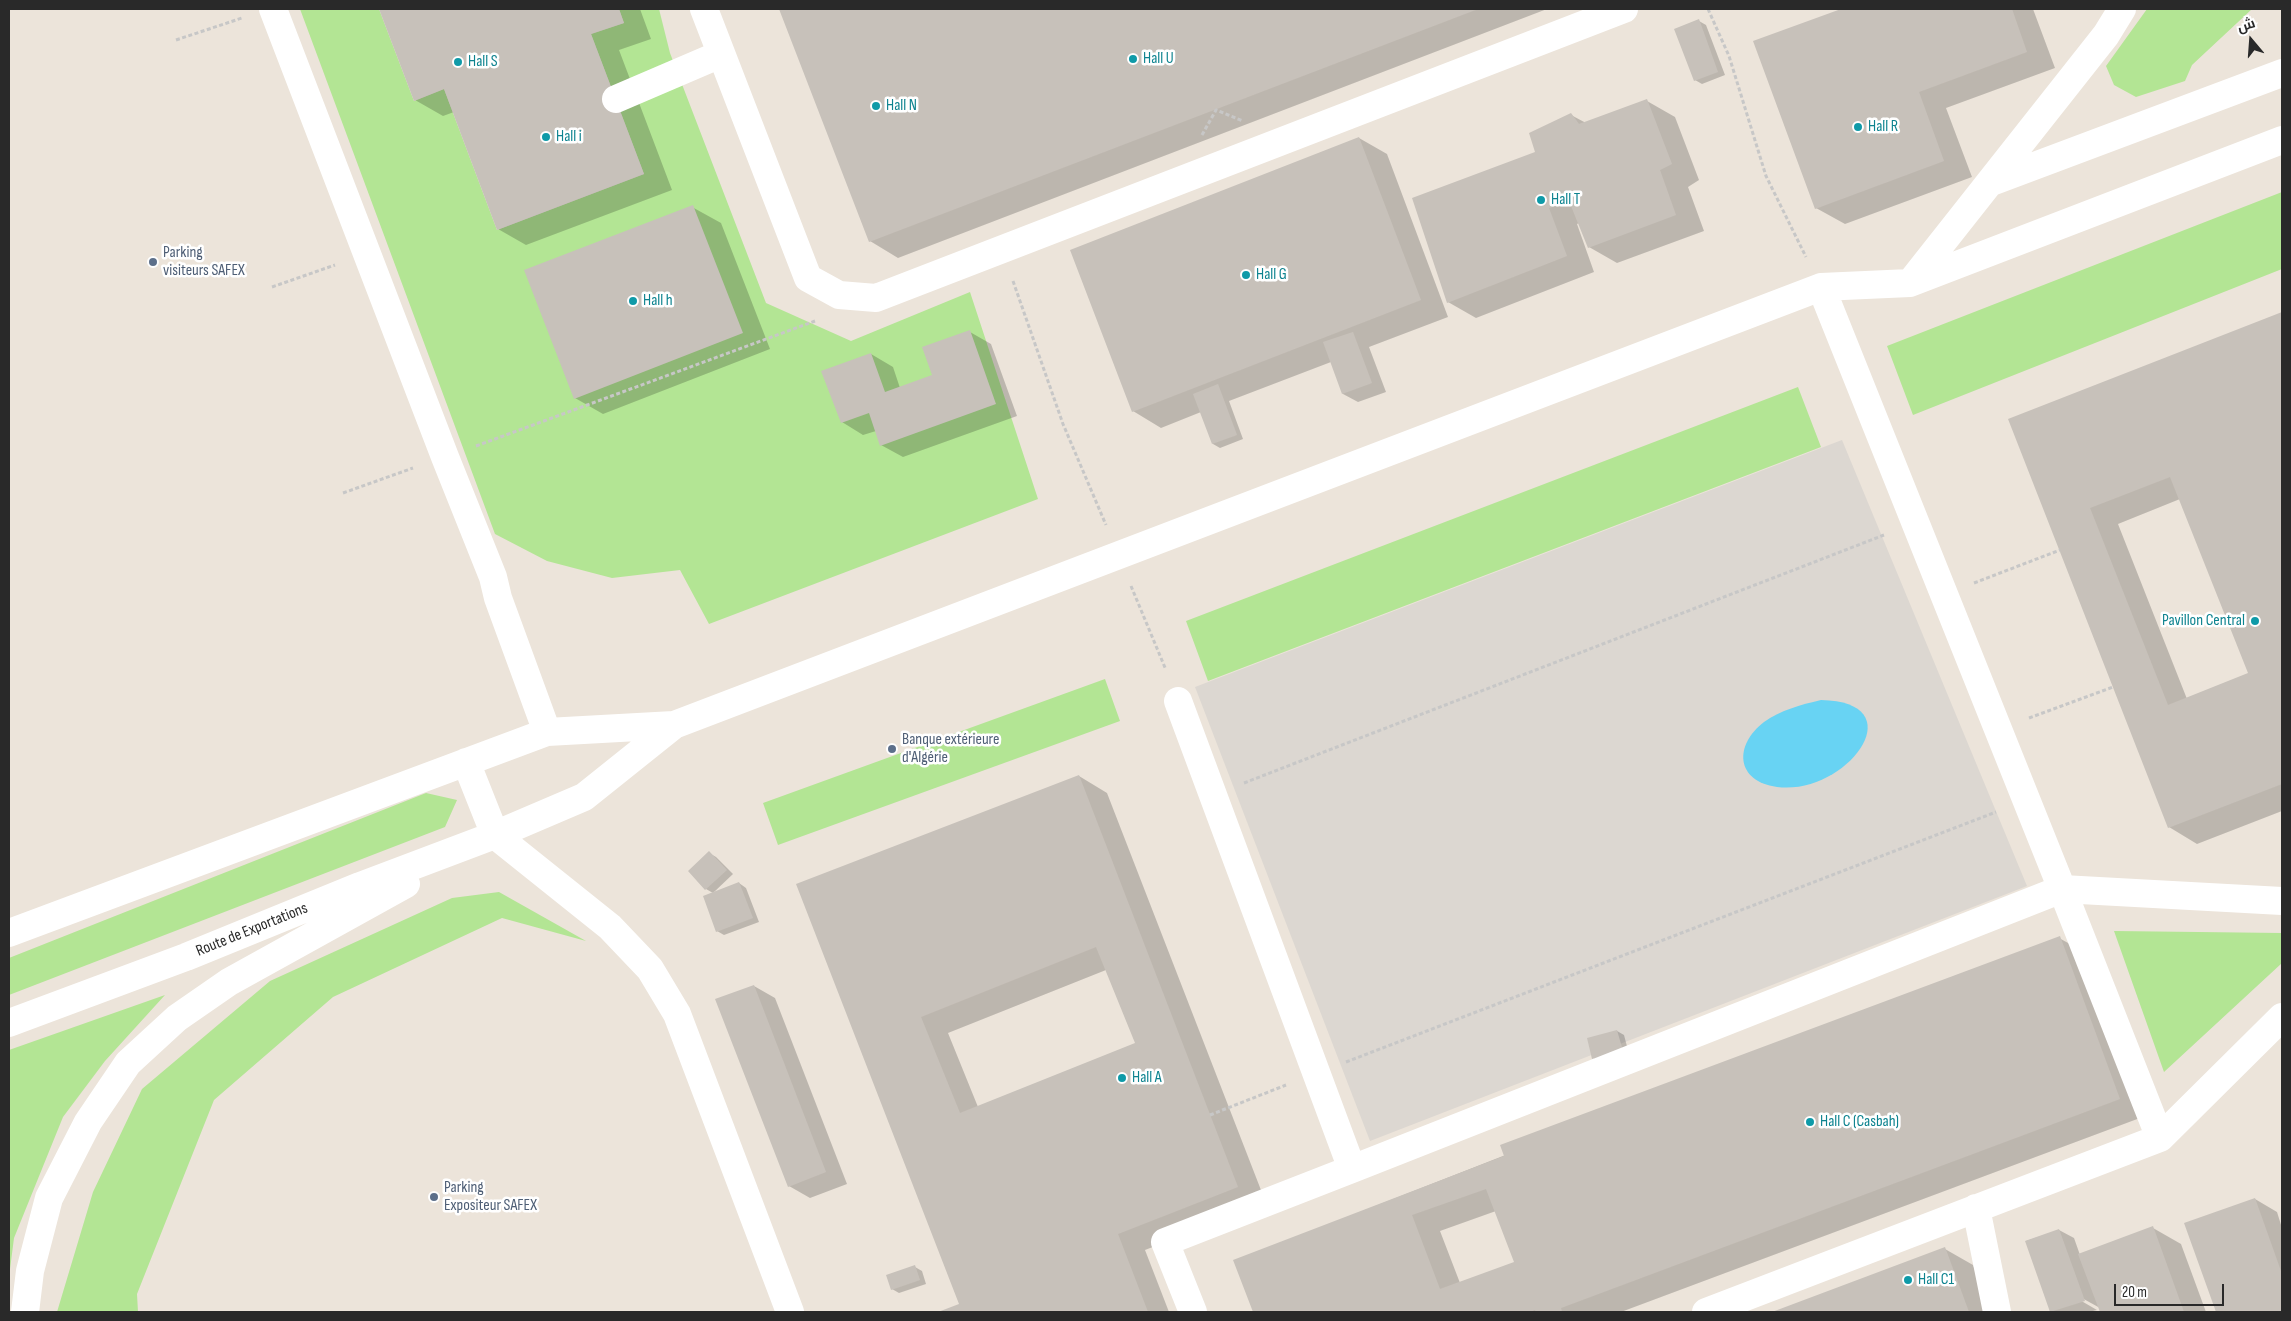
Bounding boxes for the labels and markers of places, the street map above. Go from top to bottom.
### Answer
place label: Hall U [1143,49,1174,69]
place label: Hall S [468,52,498,72]
marker: Hall U [1127,53,1139,65]
marker: Hall S [452,56,464,68]
place label: Hall N [886,96,917,116]
marker: Hall N [870,100,882,112]
place label: Hall R [1868,117,1898,137]
marker: Hall R [1852,121,1864,133]
place label: Hall i [556,127,582,147]
marker: Hall i [540,131,552,143]
place label: Hall T [1551,190,1580,210]
marker: Hall T [1535,194,1547,206]
place label: Parking visiteurs SAFEX [163,243,245,281]
marker: Parking visiteurs SAFEX [147,256,159,268]
place label: Hall G [1256,265,1287,285]
marker: Hall G [1240,269,1252,281]
place label: Hall h [643,291,673,311]
marker: Hall h [627,295,639,307]
place label: Pavillon Central [2162,611,2245,631]
marker: Pavillon Central [2249,615,2261,627]
place label: Banque extérieure d'Algérie [902,730,999,768]
marker: Banque extérieure d'Algérie [886,743,898,755]
place label: Hall A [1132,1068,1162,1088]
marker: Hall A [1116,1072,1128,1084]
place label: Hall C (Casbah) [1820,1112,1899,1132]
marker: Hall C (Casbah) [1804,1116,1816,1128]
place label: Parking Expositeur SAFEX [444,1178,537,1216]
marker: Parking Expositeur SAFEX [428,1191,440,1203]
place label: Hall C1 [1918,1270,1954,1290]
marker: Hall C1 [1902,1274,1914,1286]

